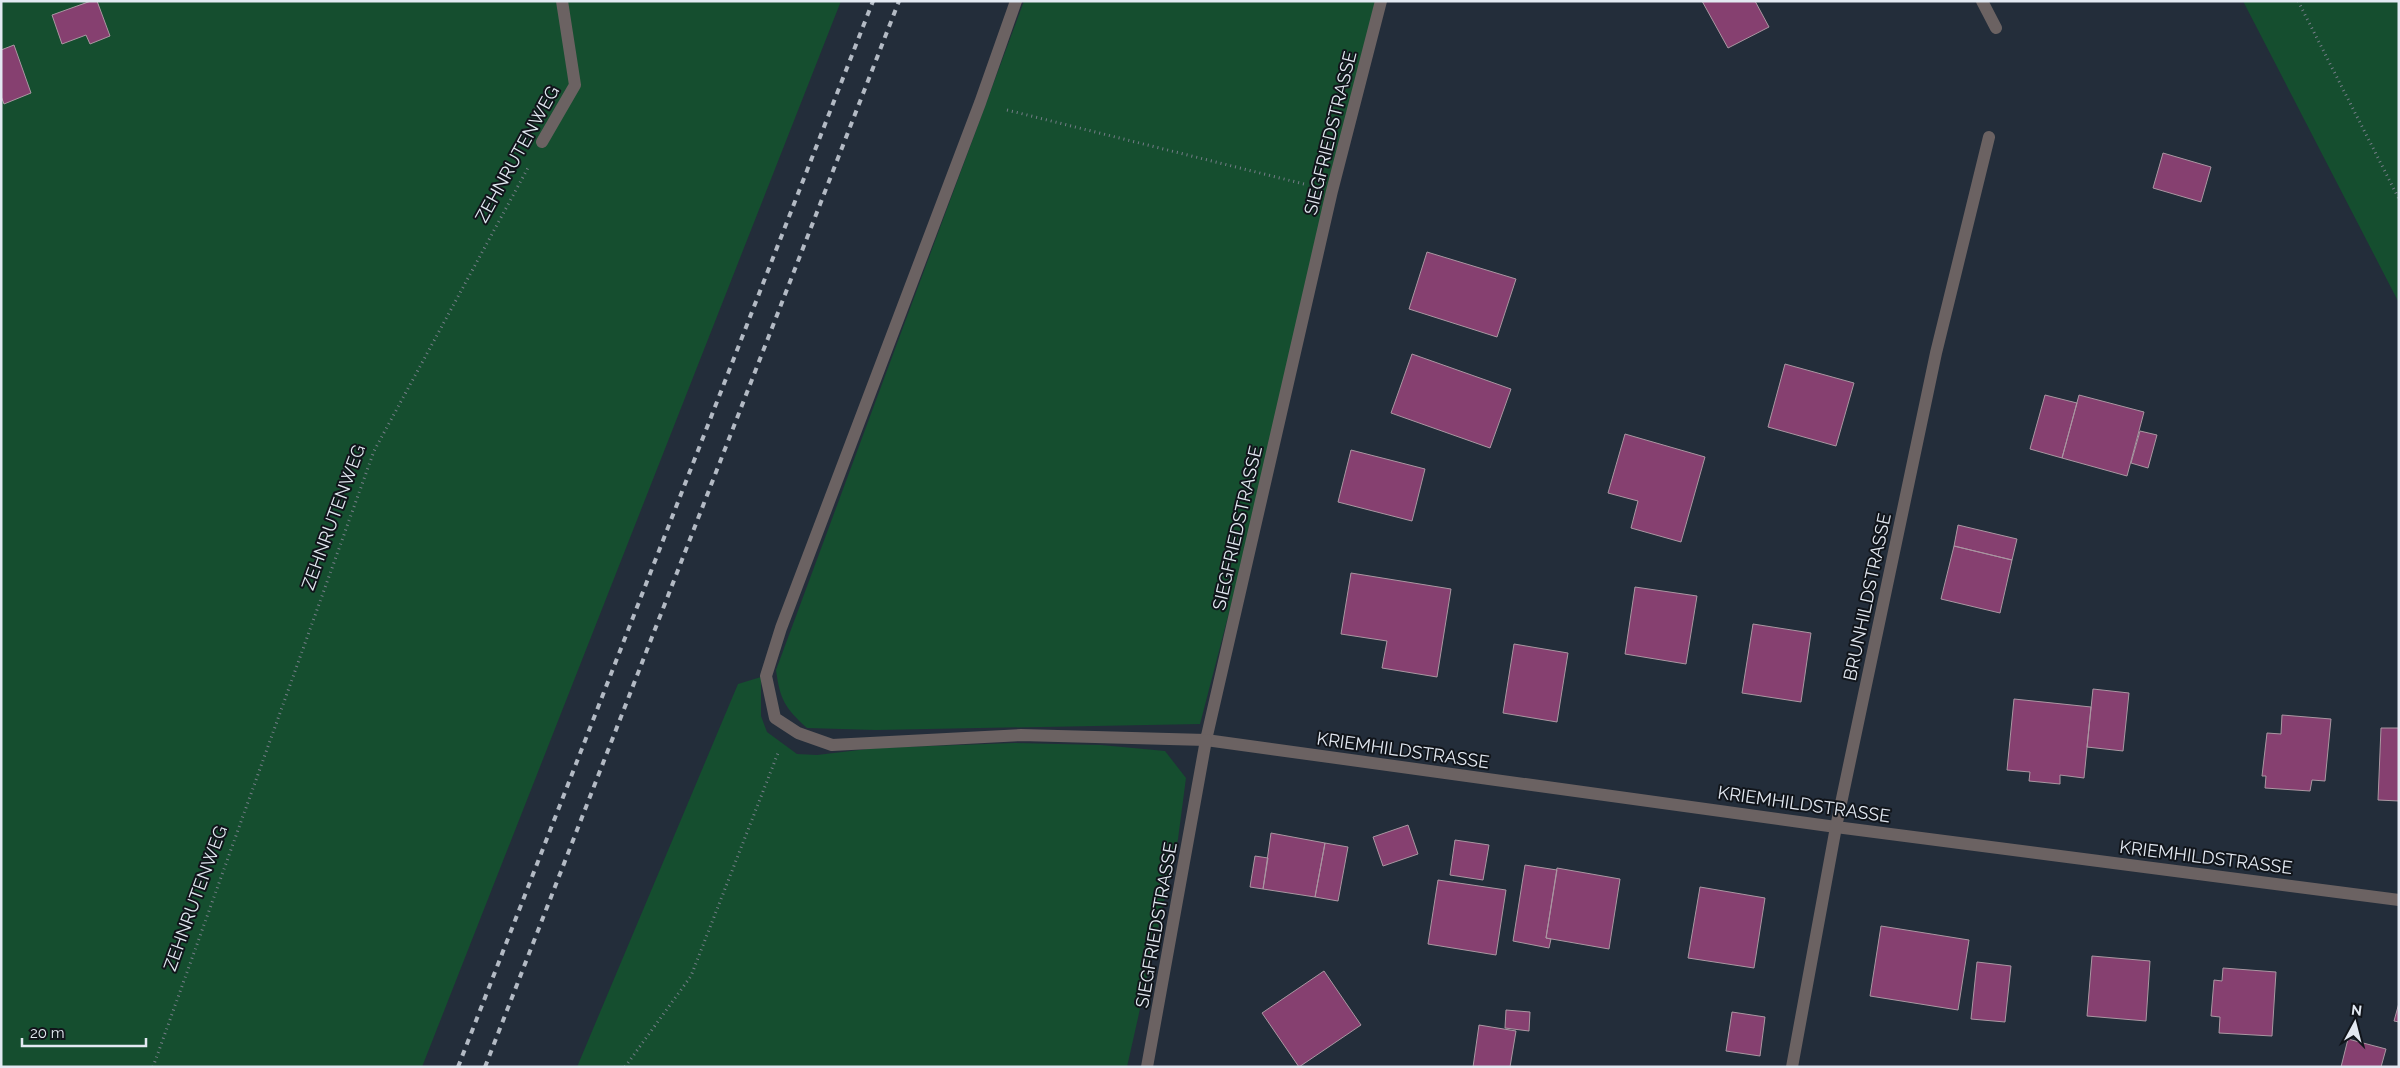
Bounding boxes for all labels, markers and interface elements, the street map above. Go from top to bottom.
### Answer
street label: SIEGFRIEDSTRASSE [1299,49,1361,217]
street label: ZEHNRUTENWEG [471,82,563,226]
street label: ZEHNRUTENWEG [297,441,369,593]
street label: SIEGFRIEDSTRASSE [1208,444,1266,612]
street label: BRUNHILDSTRASSE [1839,511,1895,683]
street label: KRIEMHILDSTRASSE [1315,727,1491,773]
street label: KRIEMHILDSTRASSE [1716,781,1892,827]
street label: ZEHNRUTENWEG [159,822,231,974]
street label: KRIEMHILDSTRASSE [2118,836,2294,878]
street label: SIEGFRIEDSTRASSE [1131,840,1181,1010]
north arrow [2330,998,2380,1048]
text: N [2350,1002,2363,1019]
scale bar [22,1016,146,1048]
text: 20 m [30,1024,65,1042]

